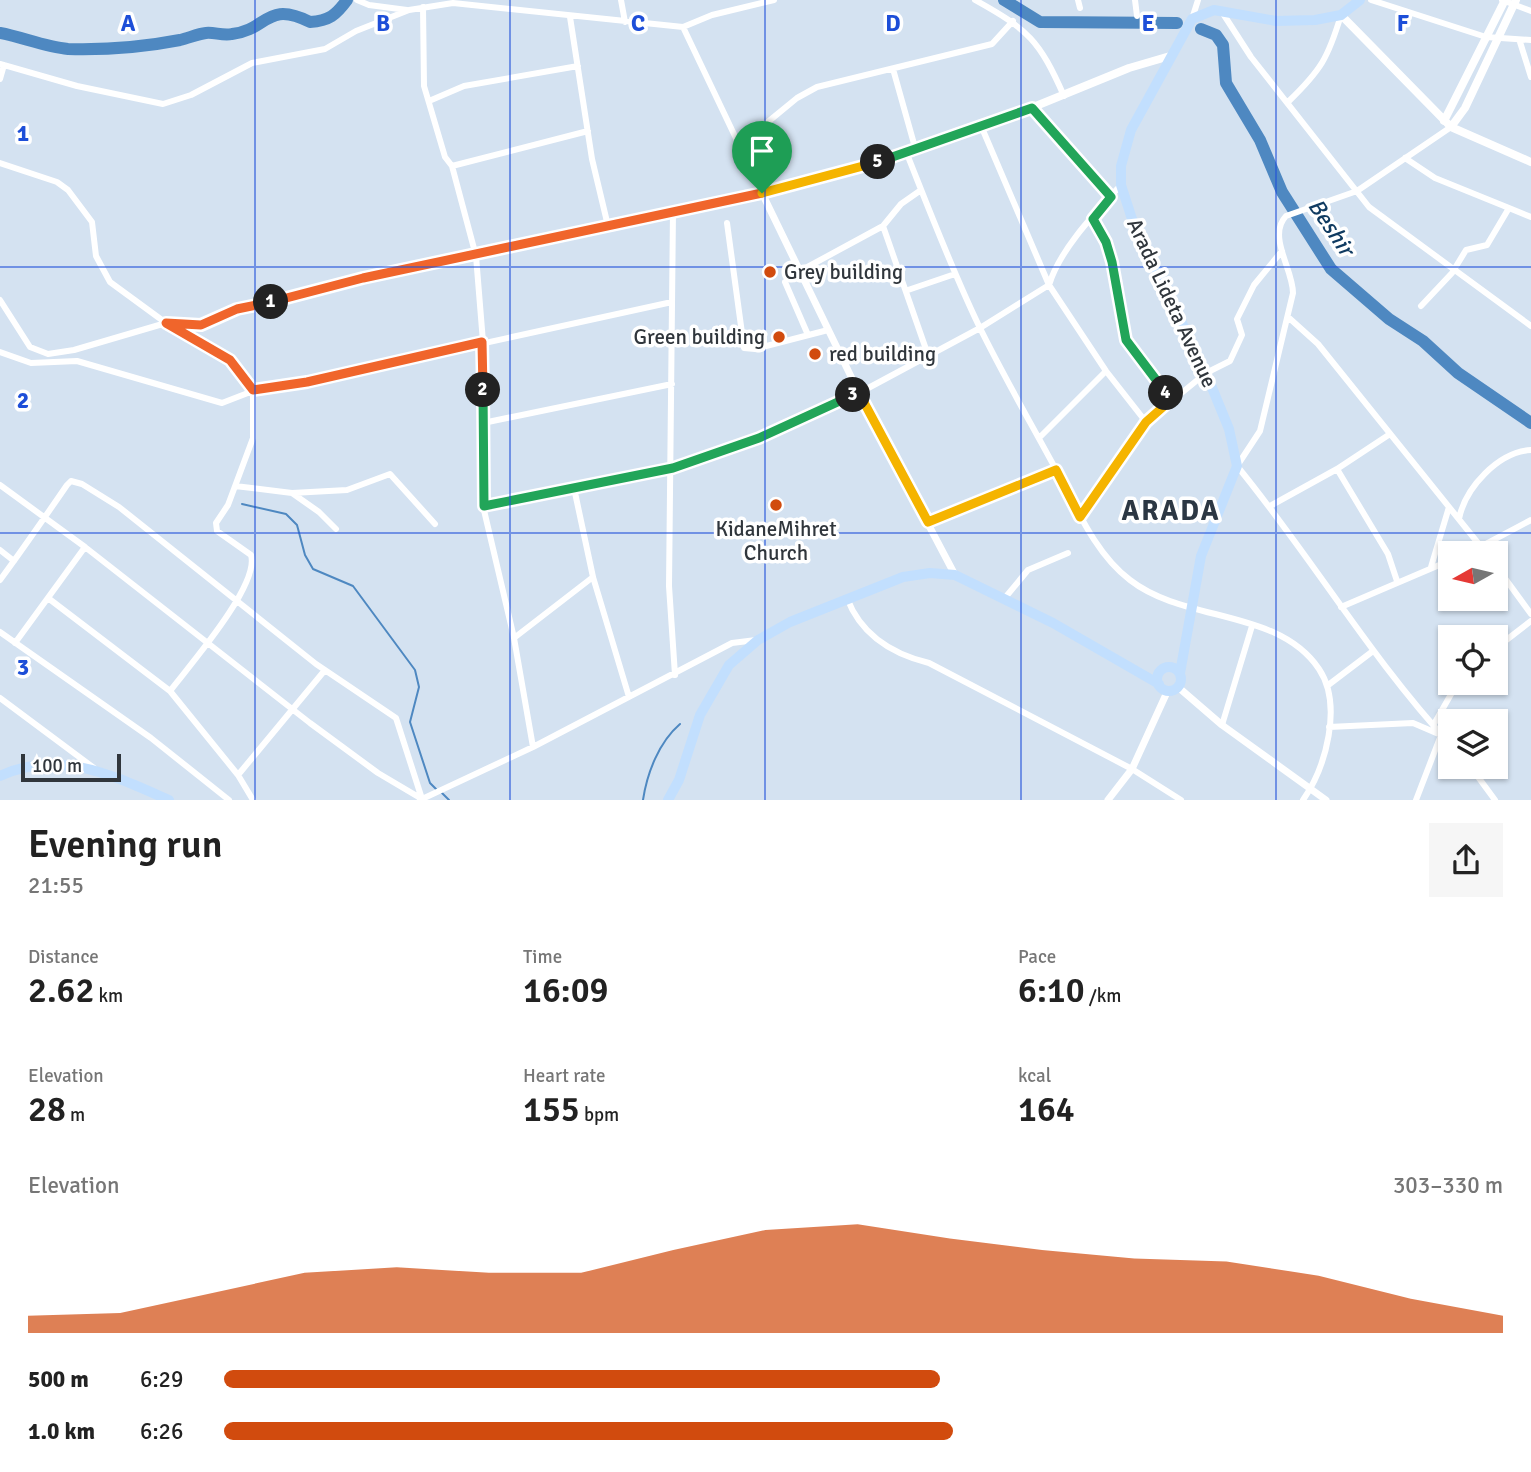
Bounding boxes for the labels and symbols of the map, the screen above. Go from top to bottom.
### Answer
text: A [121,9,136,38]
text: B [376,9,390,38]
text: C [631,9,645,38]
text: D [885,9,901,38]
text: E [1141,9,1155,38]
text: F [1397,9,1409,38]
text: 1 [17,119,29,148]
pin [732,121,792,193]
pin: 5 [860,144,896,180]
water label: Beshir [1301,193,1363,264]
street label: Arada Lideta Avenue [1121,214,1223,392]
place label: Grey building [784,259,903,285]
marker: Grey building [762,264,778,280]
pin: 1 [254,284,288,320]
place label: Green building [634,324,765,350]
marker: Green building [771,329,787,345]
place label: red building [829,341,936,367]
marker: red building [807,346,823,362]
pin: 2 [466,372,500,408]
pin: 4 [1148,376,1184,410]
pin: 3 [836,378,870,412]
text: 2 [17,386,29,415]
district label: ARADA [1121,494,1221,528]
marker: KidaneMihret Church [768,497,784,513]
place label: KidaneMihret Church [715,516,837,566]
north arrow [1438,541,1508,611]
text: 3 [17,653,29,682]
scale bar [21,751,121,783]

